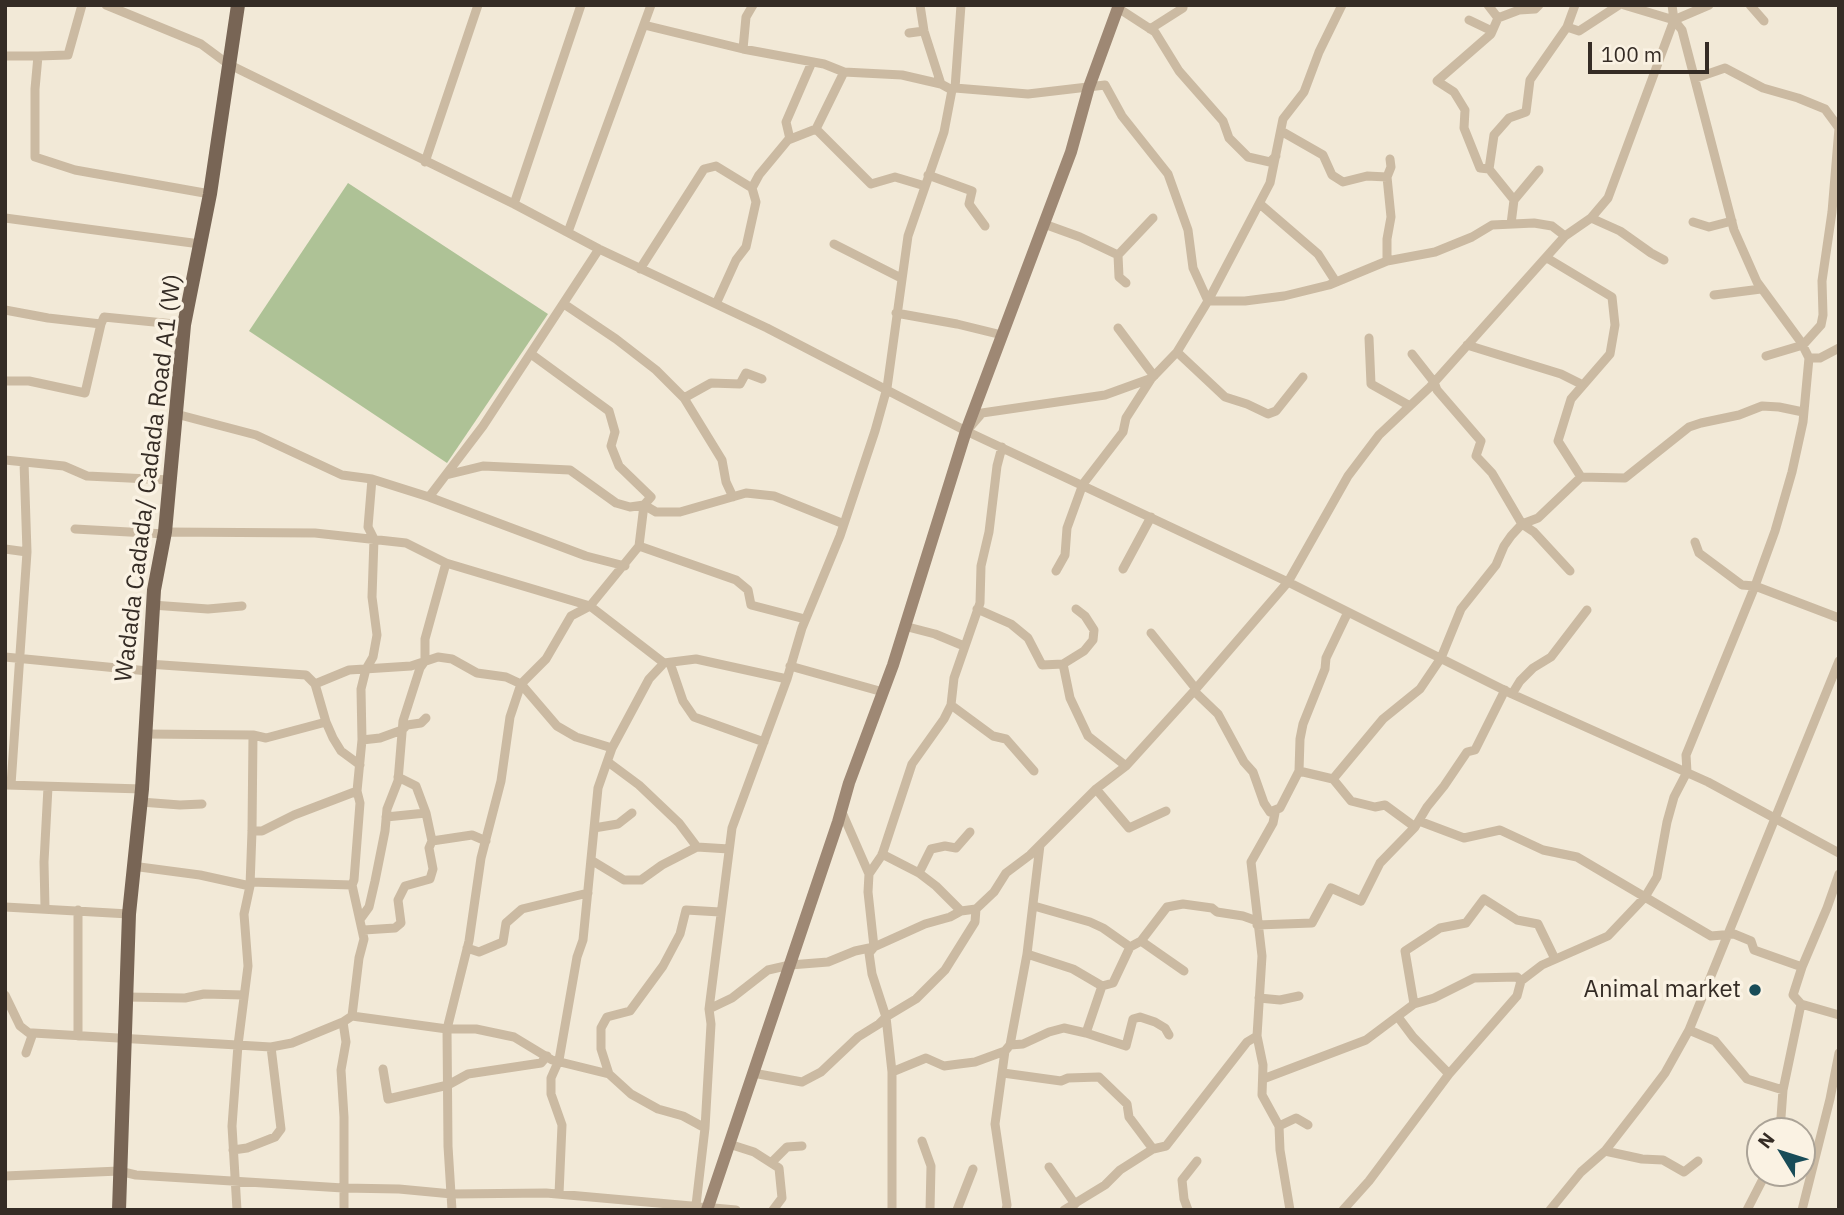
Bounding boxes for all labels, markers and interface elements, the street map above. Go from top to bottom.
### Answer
scale bar [1592,28,1713,72]
text: 100 m [1601,40,1662,68]
street label: Wadada Cadada/ Cadada Road A1 (W) [110,272,188,684]
place label: Animal market [1584,976,1741,1004]
marker: Animal market [1747,982,1763,998]
north arrow [1746,1117,1816,1187]
text: N [1752,1127,1780,1153]

